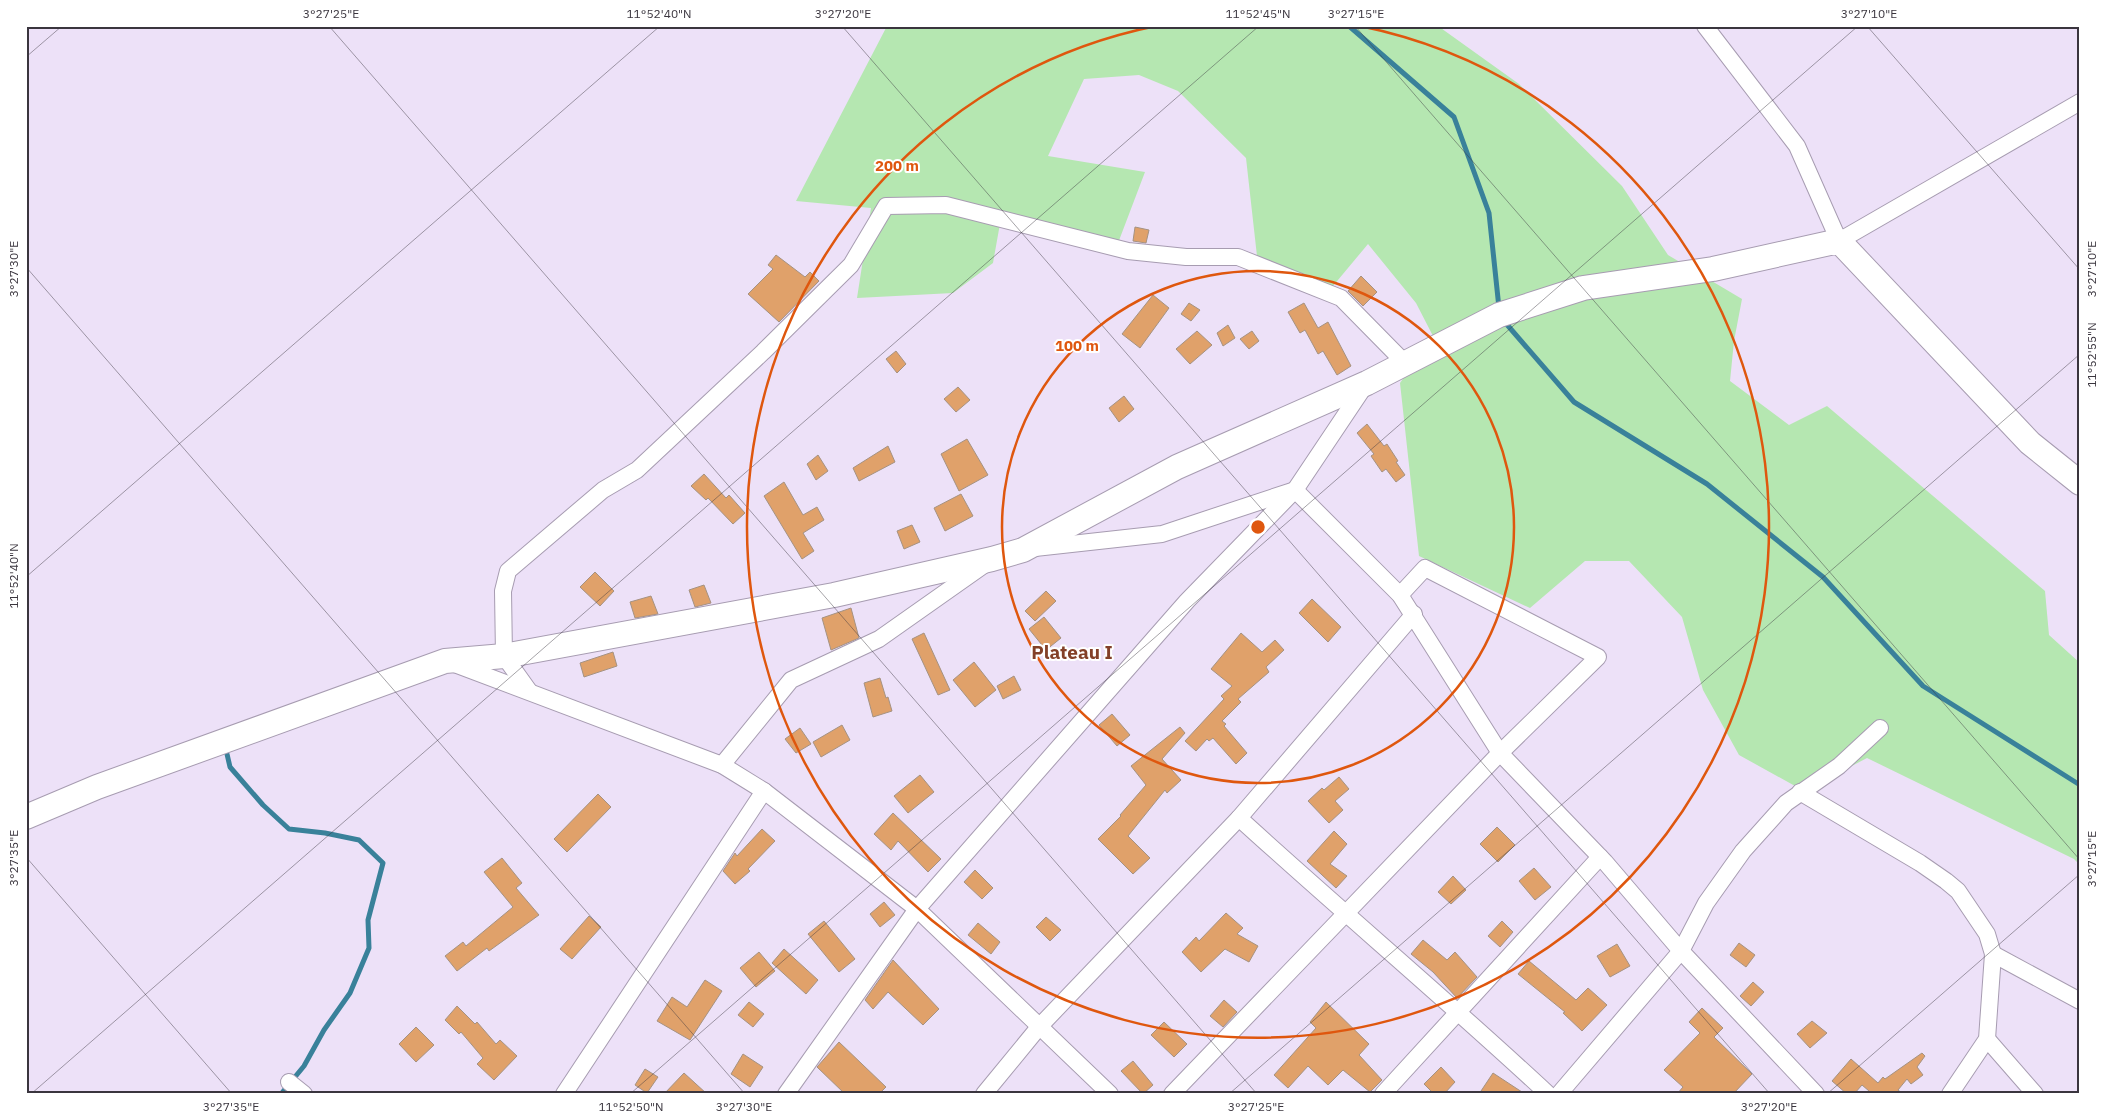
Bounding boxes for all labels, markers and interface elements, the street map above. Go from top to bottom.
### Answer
text: 3°27'25"E [303,6,359,21]
text: 11°52'40"N [626,6,692,21]
text: 3°27'20"E [815,6,871,21]
text: 11°52'45"N [1225,6,1291,21]
text: 3°27'15"E [1328,6,1384,21]
text: 3°27'10"E [1841,6,1897,21]
text: 200 m [875,156,919,175]
text: 3°27'30"E [6,241,21,297]
text: 3°27'10"E [2084,241,2099,297]
text: 11°52'55"N [2084,322,2099,388]
text: 100 m [1055,336,1099,355]
centre of rings [1249,518,1267,536]
text: 11°52'40"N [6,543,21,609]
district label: Plateau I [1031,640,1113,664]
text: 3°27'35"E [6,830,21,886]
text: 3°27'15"E [2084,831,2099,887]
text: 3°27'35"E [203,1099,259,1114]
text: 11°52'50"N [598,1099,664,1114]
text: 3°27'30"E [716,1099,772,1114]
text: 3°27'25"E [1228,1099,1284,1114]
text: 3°27'20"E [1741,1099,1797,1114]

